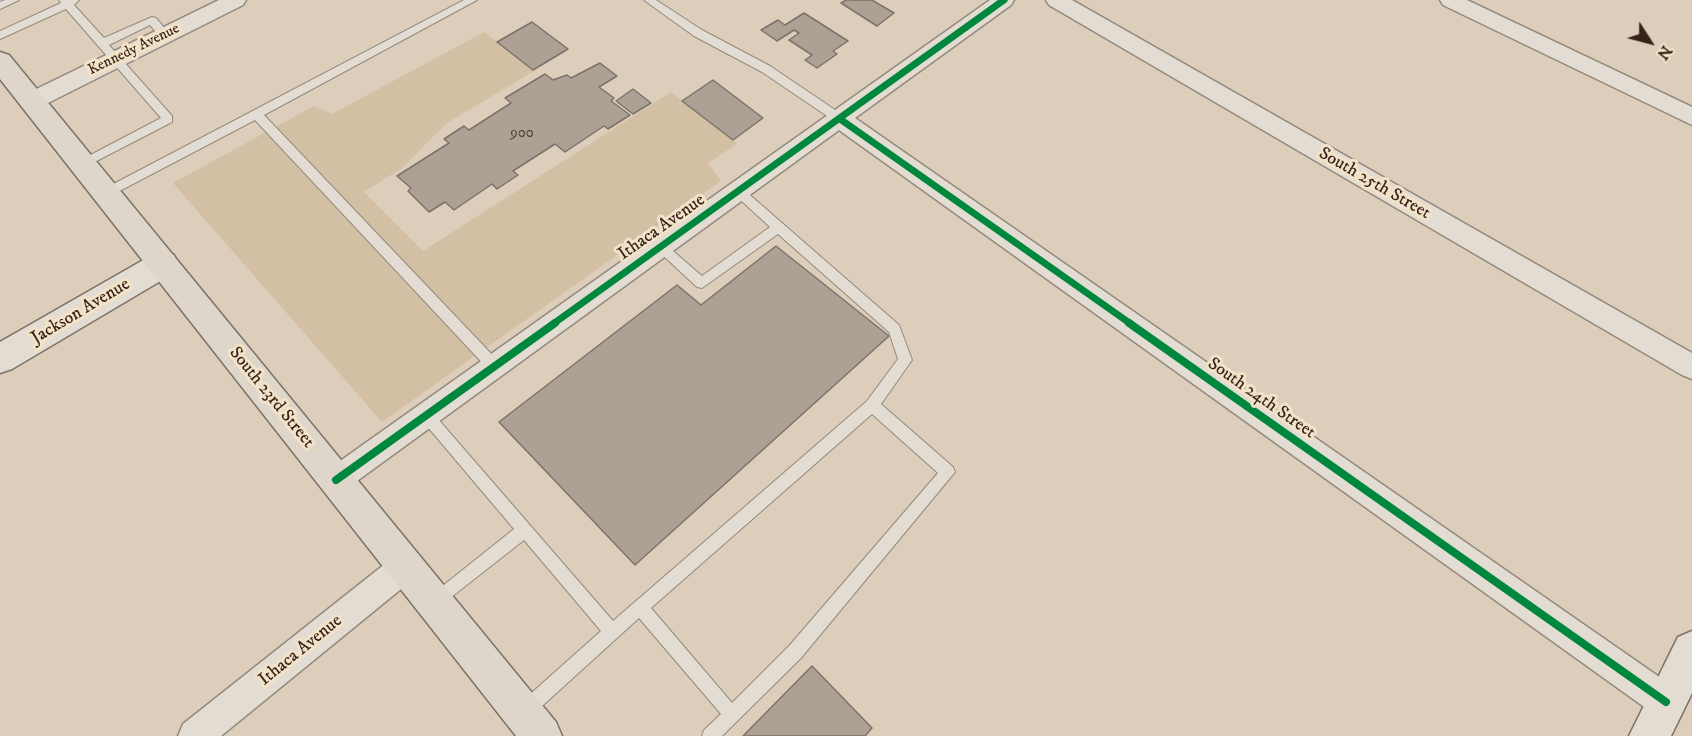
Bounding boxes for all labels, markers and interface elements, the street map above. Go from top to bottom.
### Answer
north arrow [1620,12,1680,72]
street label: Kennedy Avenue [85,20,183,80]
text: N [1653,41,1677,64]
house number: 900 [510,125,534,143]
street label: South 25th Street [1314,143,1434,225]
street label: Ithaca Avenue [614,190,710,266]
street label: Jackson Avenue [28,274,134,350]
street label: South 23rd Street [224,343,318,453]
street label: South 24th Street [1203,354,1319,444]
street label: Ithaca Avenue [255,611,347,691]

